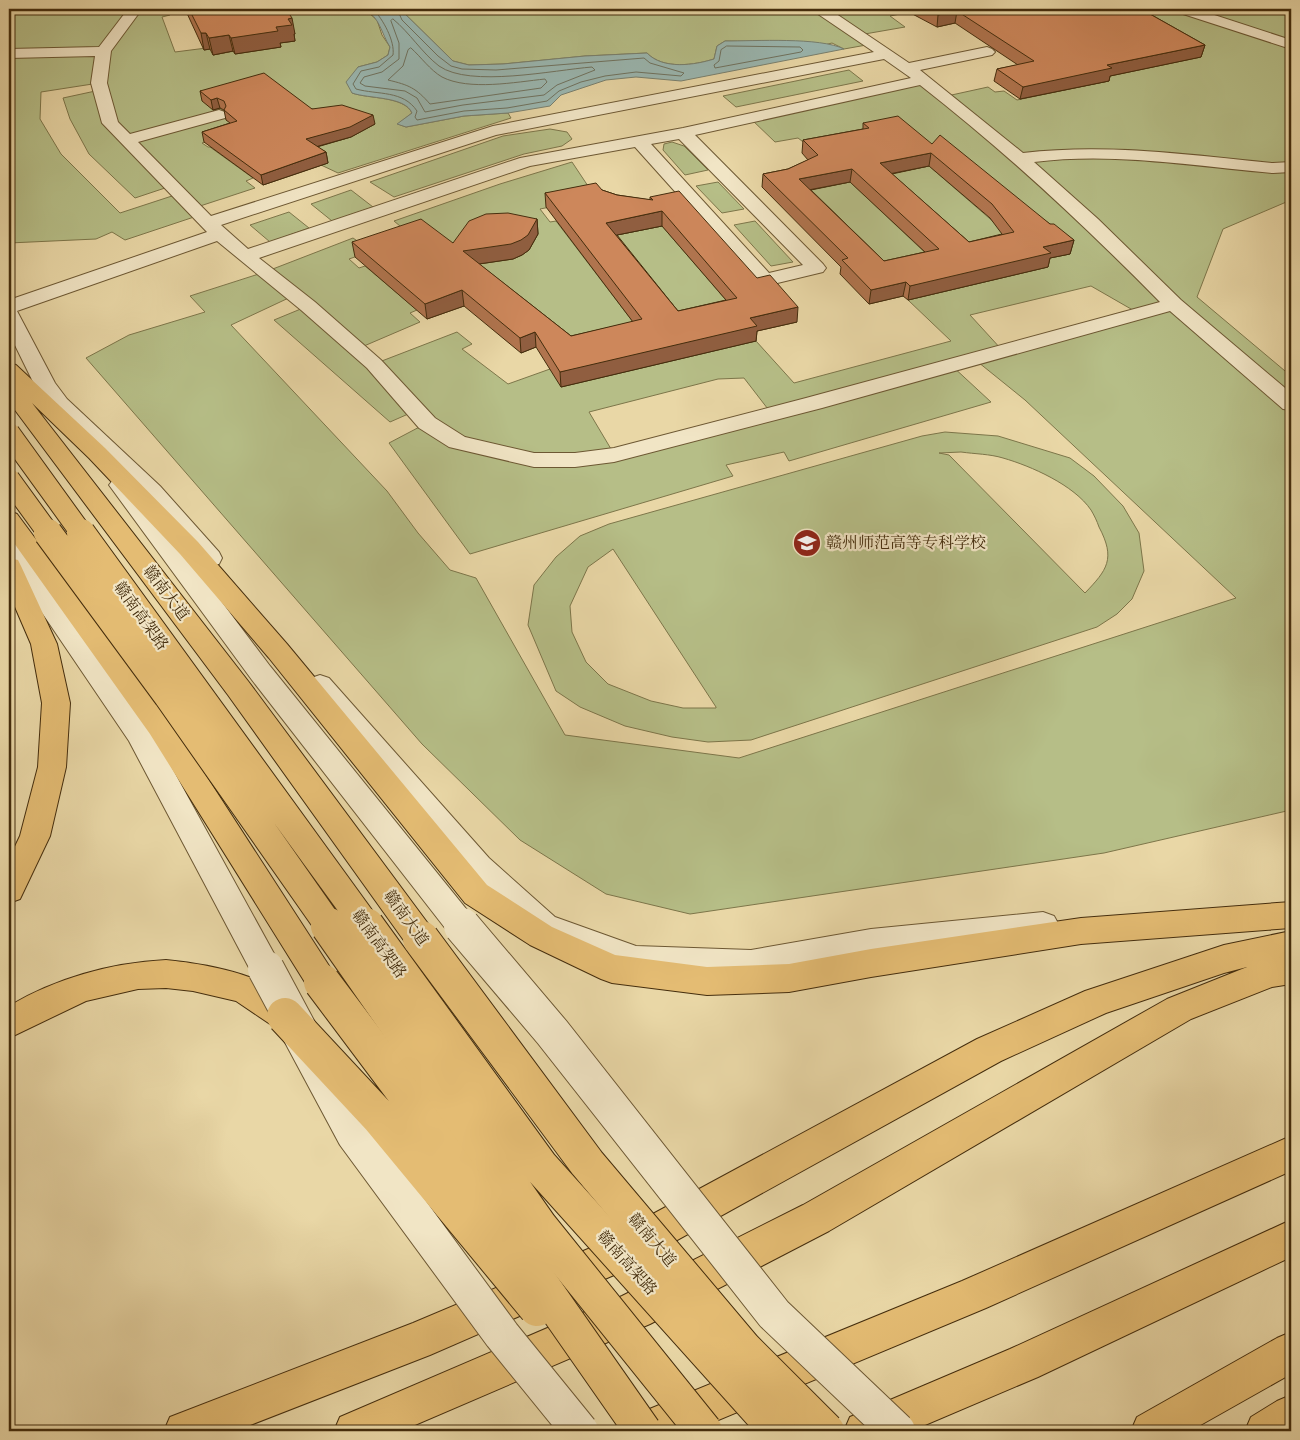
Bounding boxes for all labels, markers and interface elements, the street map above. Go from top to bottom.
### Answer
school or university icon: 赣州师范高等专科学校 [792,528,822,558]
place label: 赣州师范高等专科学校 [826,532,986,554]
street label: 赣南大道 [138,561,194,625]
street label: 赣南高架路 [109,577,173,655]
street label: 赣南大道 [378,886,434,950]
street label: 赣南高架路 [347,905,411,983]
street label: 赣南大道 [623,1208,681,1272]
street label: 赣南高架路 [592,1226,662,1300]

